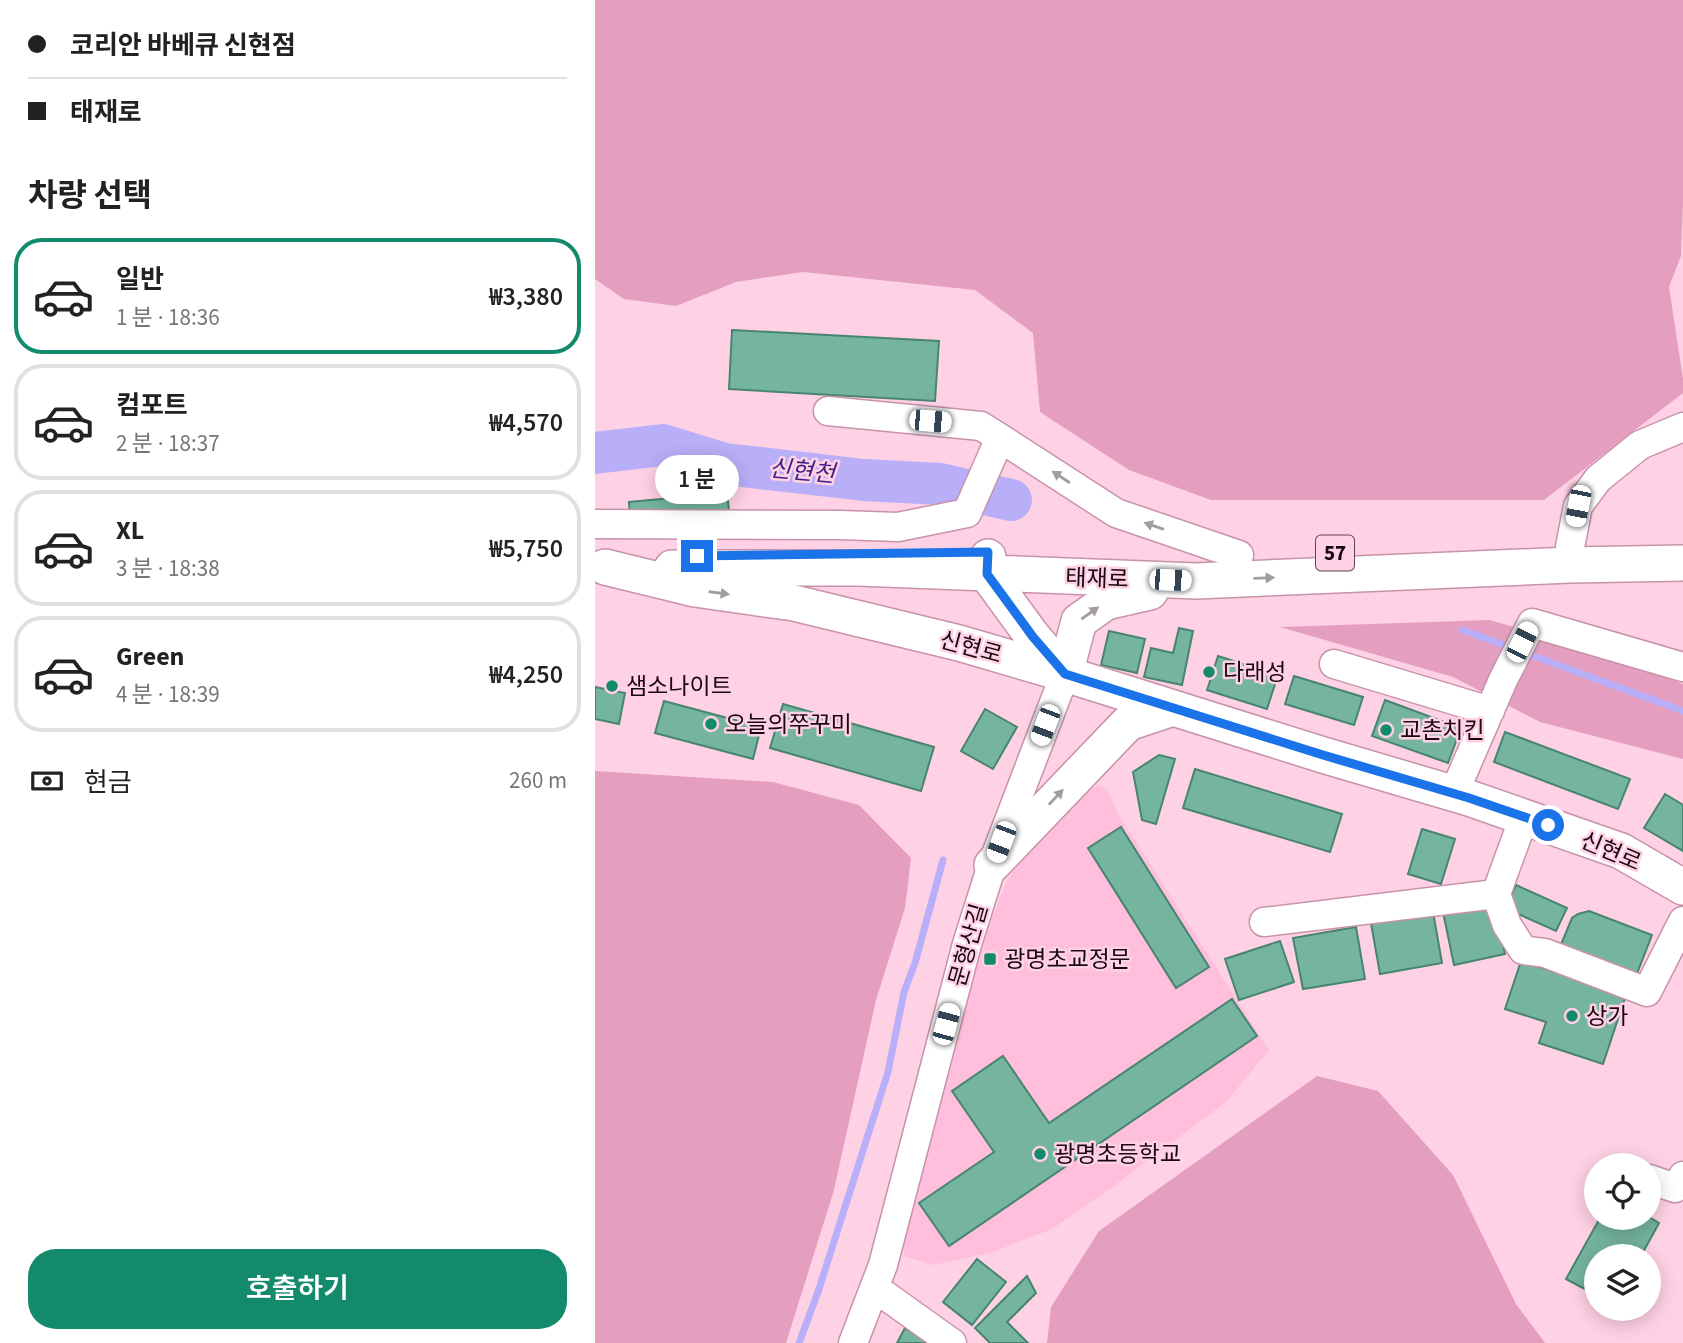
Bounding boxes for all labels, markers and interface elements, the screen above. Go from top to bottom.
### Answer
text: 코리안 바베큐 신현점 [70,27,296,64]
text: 태재로 [70,94,142,131]
text: 차량 선택 [28,173,152,219]
text: 일반 [116,261,164,298]
icon: car [32,265,95,328]
text: ₩3,380 [489,278,563,315]
text: 1 분 · 18:36 [116,301,220,334]
text: 컴포트 [116,387,188,424]
icon: car [32,391,95,454]
text: ₩4,570 [489,404,563,441]
car [909,409,952,433]
text: 2 분 · 18:37 [116,427,220,460]
water label: 신현천 [767,451,839,492]
callout: 1 분 [655,454,739,504]
text: 1 분 [678,463,716,496]
one-way arrow [1051,471,1071,484]
car [1564,483,1593,529]
text: XL [116,512,144,549]
icon: car [32,517,95,580]
one-way arrow [1143,520,1164,531]
text: ₩5,750 [489,530,563,567]
road number: 57 [1316,536,1354,570]
route end [681,540,713,572]
text: 3 분 · 18:38 [116,552,220,585]
street label: 태재로 [1065,561,1129,596]
car [1149,569,1192,591]
one-way arrow [1253,573,1275,584]
one-way arrow [708,587,730,598]
one-way arrow [1081,606,1099,620]
car [1504,619,1541,665]
street label: 신현로 [936,623,1006,672]
text: Green [116,638,184,675]
icon: car [32,643,95,706]
text: ₩4,250 [489,656,563,693]
place label: 다래성 [1223,656,1286,689]
marker: 다래성 [1201,664,1217,680]
place label: 샘소나이트 [626,670,732,703]
text: 4 분 · 18:39 [116,678,220,711]
marker: 샘소나이트 [604,678,620,694]
car [1028,702,1063,748]
place label: 오늘의쭈꾸미 [725,708,852,741]
place label: 교촌치킨 [1400,714,1485,747]
marker: 오늘의쭈꾸미 [703,716,719,732]
marker: 교촌치킨 [1378,722,1394,738]
icon: cash [28,762,66,800]
text: 현금 [84,764,132,801]
text: 260 m [509,764,567,797]
one-way arrow [1047,789,1064,806]
route start [1532,809,1564,841]
car [984,819,1019,865]
street label: 신현로 [1575,824,1646,879]
street label: 문형산길 [941,900,996,990]
place label: 광명초교정문 [1004,943,1131,976]
marker: 광명초교정문 [982,951,998,967]
place label: 상가 [1586,1000,1628,1033]
car [931,1001,962,1047]
marker: 상가 [1564,1008,1580,1024]
place label: 광명초등학교 [1054,1138,1181,1171]
marker: 광명초등학교 [1032,1146,1048,1162]
map controls [1584,1153,1661,1321]
button: locate [1584,1153,1661,1230]
button: layers [1584,1244,1661,1321]
button: 호출하기 [28,1249,567,1329]

